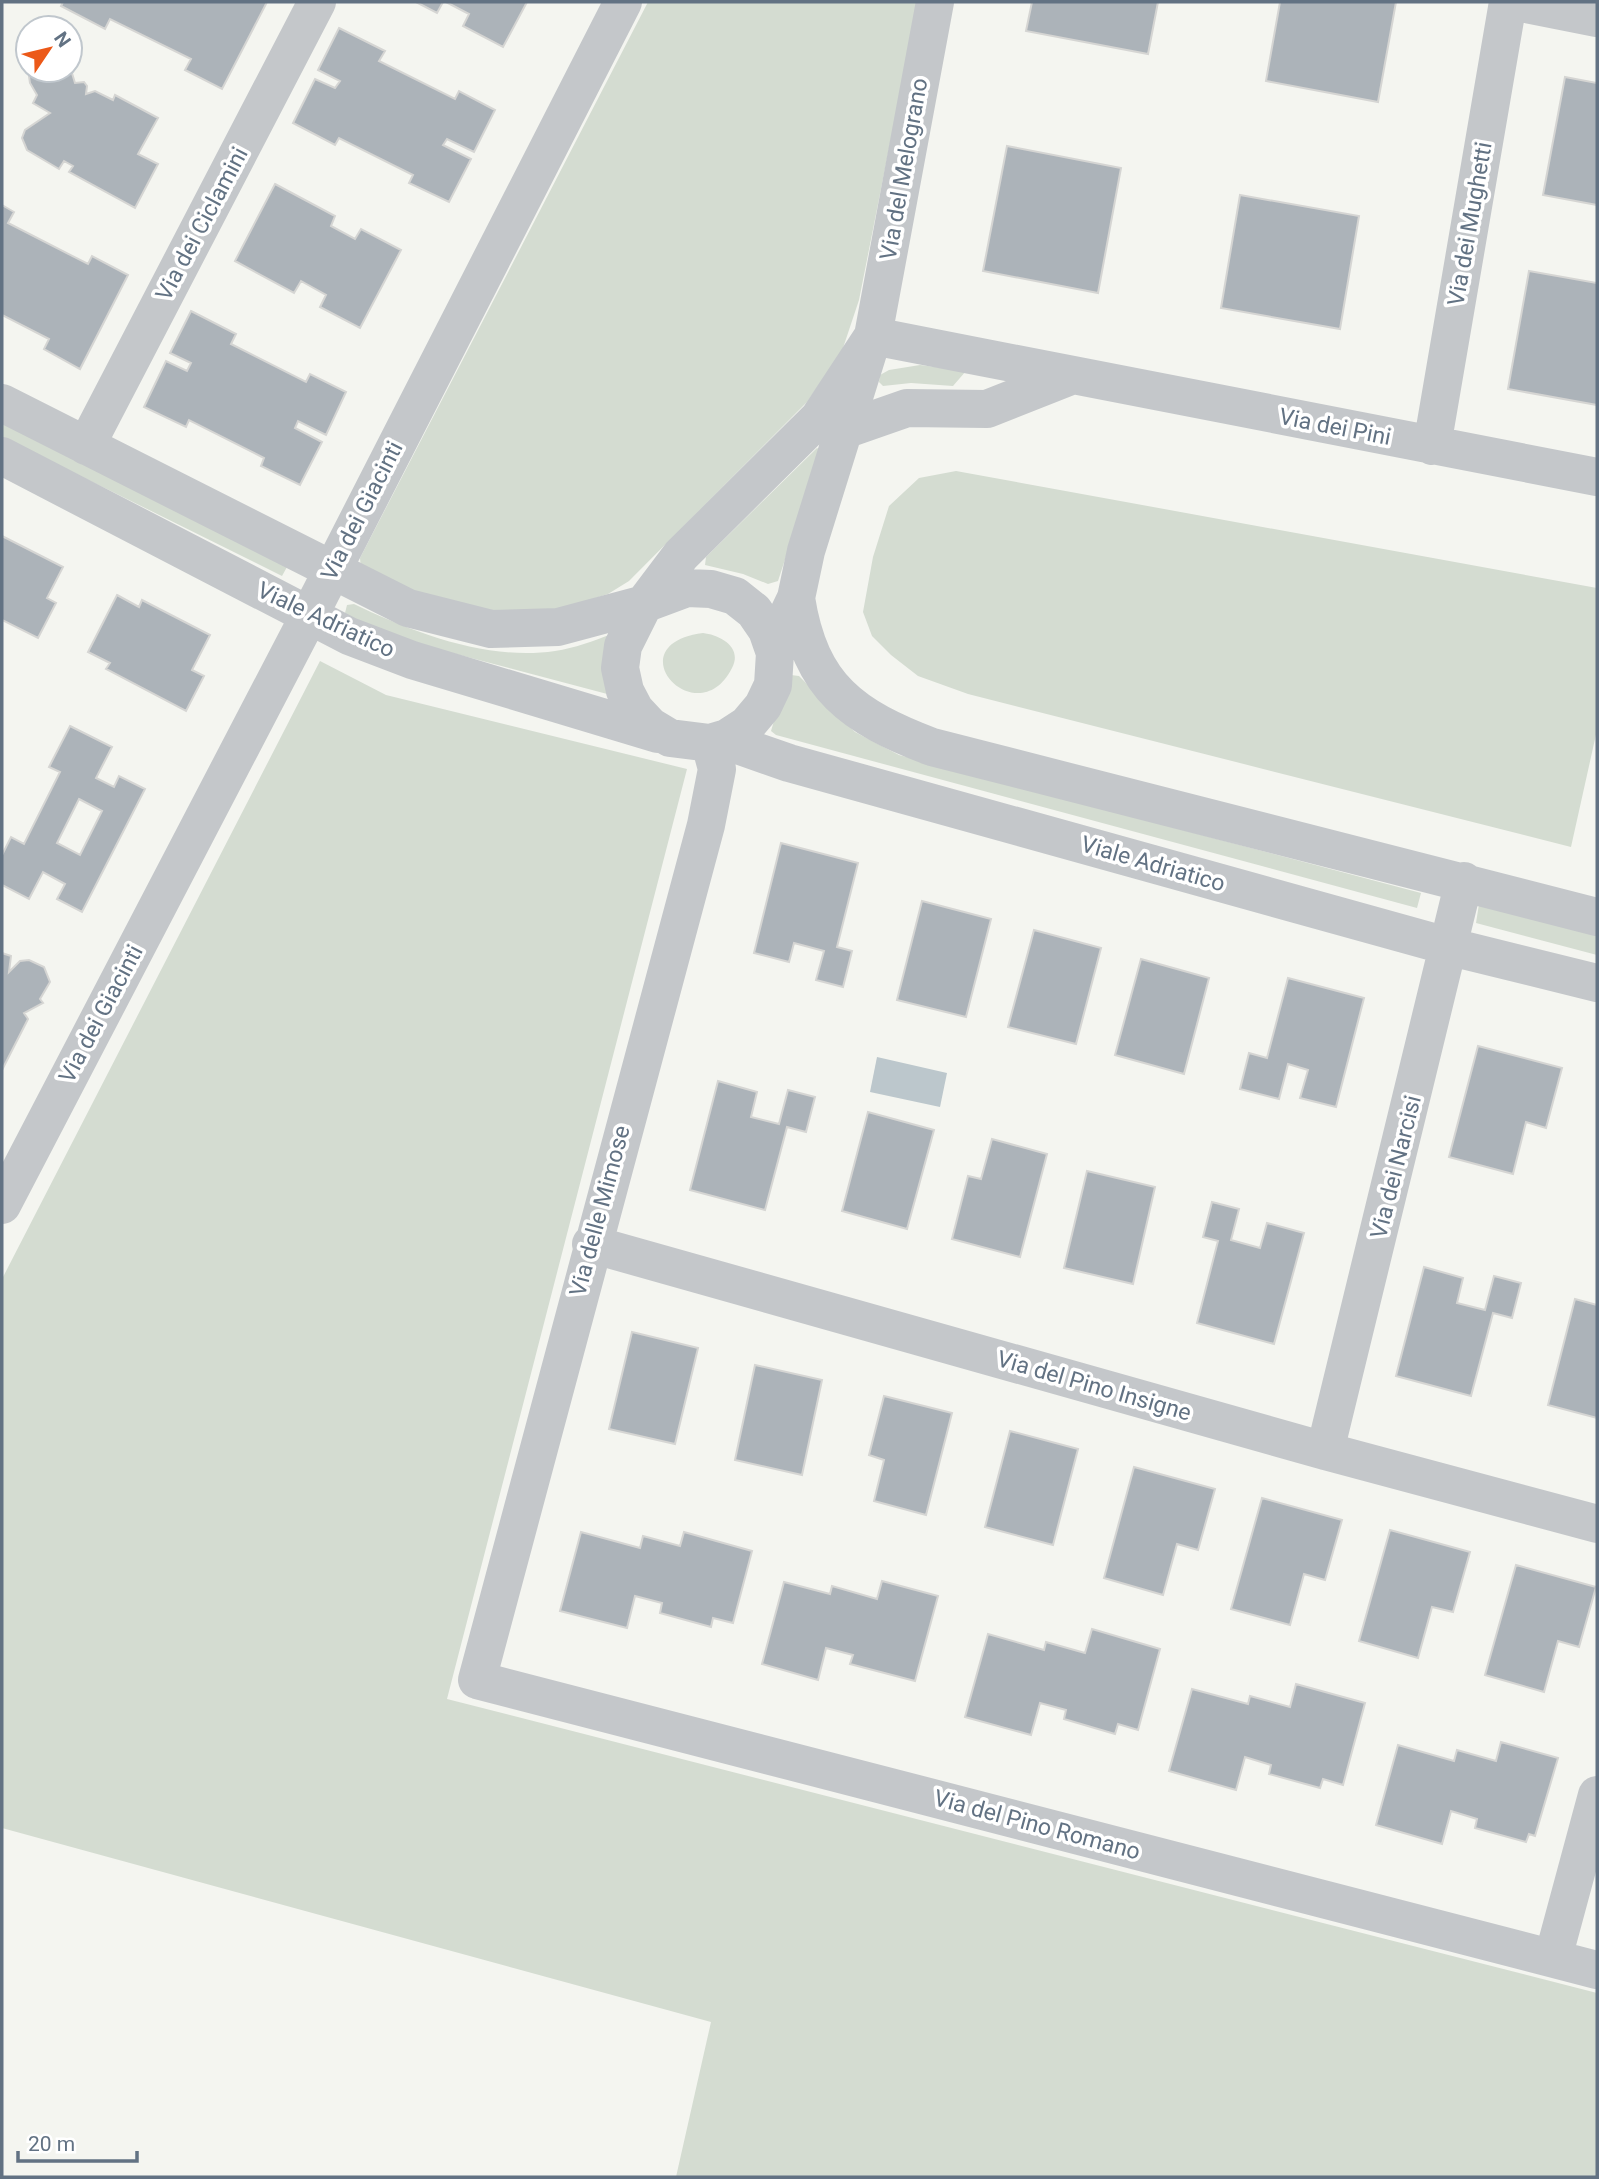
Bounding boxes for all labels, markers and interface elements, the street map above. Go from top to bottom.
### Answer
north arrow [14,14,84,84]
text: N [49,27,76,52]
street label: Via del Melograno [875,76,933,262]
street label: Via dei Mughetti [1442,140,1498,308]
street label: Via dei Ciclamini [150,143,254,305]
street label: Via dei Pini [1277,403,1393,451]
street label: Via dei Giacinti [315,437,409,585]
street label: Viale Adriatico [253,576,399,664]
street label: Viale Adriatico [1078,831,1228,897]
street label: Via dei Giacinti [53,940,149,1088]
street label: Via dei Narcisi [1365,1093,1427,1241]
street label: Via delle Mimose [564,1123,636,1299]
street label: Via del Pino Insigne [994,1345,1194,1427]
street label: Via del Pino Romano [931,1784,1143,1866]
scale bar [18,2120,136,2164]
text: 20 m [28,2132,75,2156]

